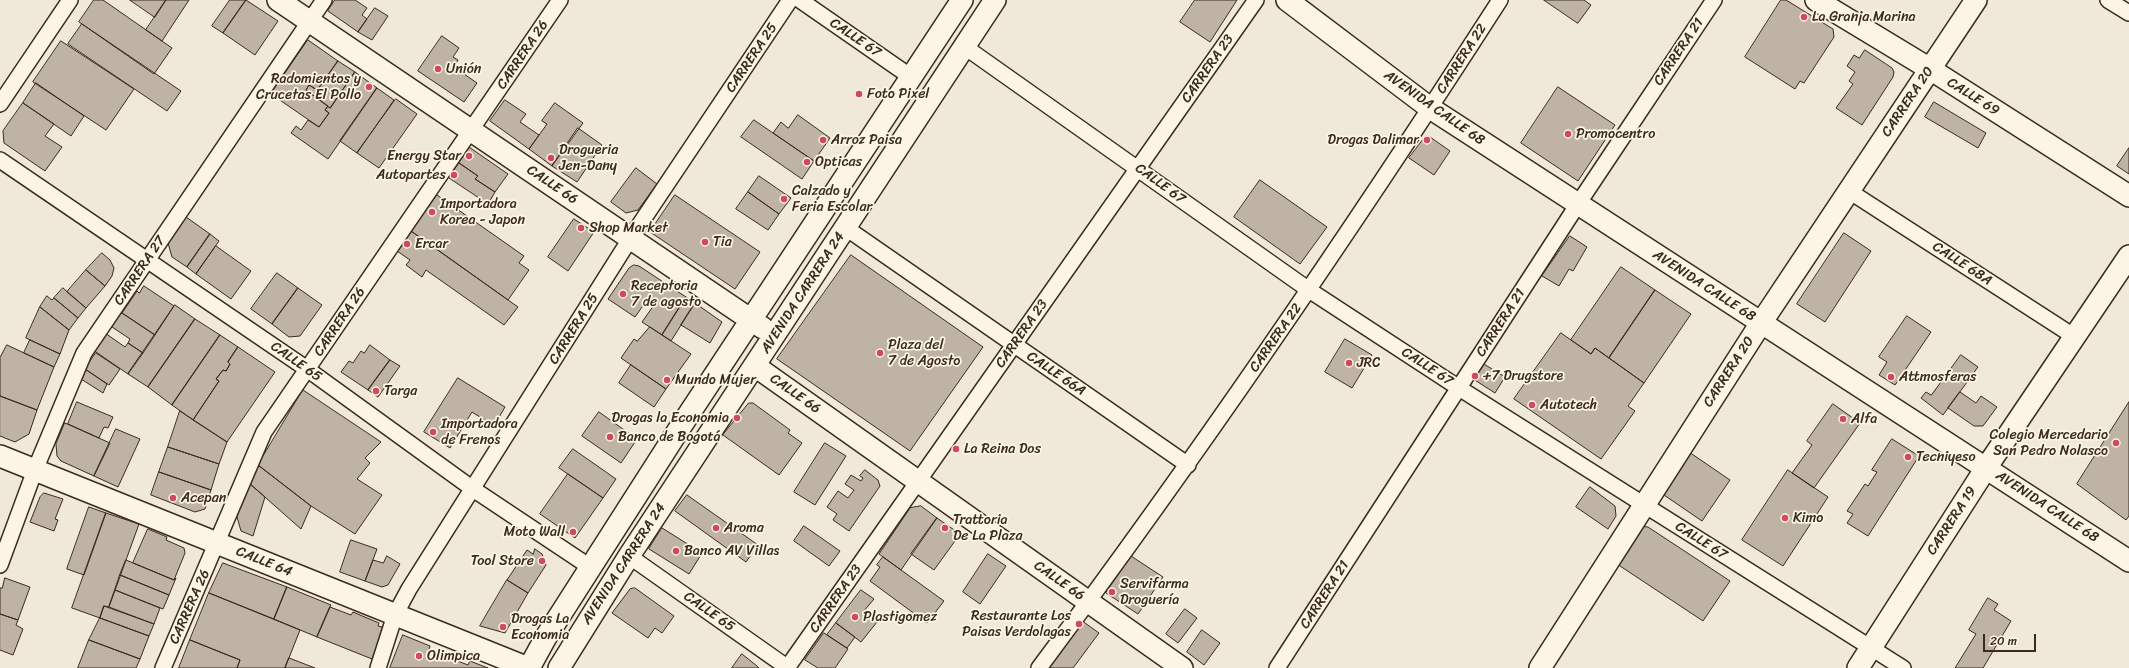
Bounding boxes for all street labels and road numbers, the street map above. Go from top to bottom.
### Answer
street label: CALLE 67 [826,15,884,61]
street label: CARRERA 21 [1650,15,1708,89]
street label: CARRERA 26 [494,17,552,93]
street label: CARRERA 25 [723,20,781,96]
street label: CARRERA 22 [1433,21,1491,97]
street label: CARRERA 23 [1178,32,1238,106]
street label: CARRERA 20 [1878,64,1938,140]
street label: AVENIDA CALLE 68 [1380,67,1488,149]
street label: CALLE 69 [1944,74,2002,120]
street label: CALLE 67 [1132,160,1188,208]
street label: CALLE 66 [523,162,581,208]
street label: AVENIDA CARRERA 24 [757,229,849,357]
street label: CARRERA 27 [111,233,169,309]
street label: CALLE 68A [1929,238,1995,290]
street label: AVENIDA CALLE 68 [1649,246,1759,326]
street label: CARRERA 26 [311,284,369,360]
street label: CARRERA 21 [1473,286,1529,360]
street label: CARRERA 25 [546,290,602,368]
street label: CARRERA 23 [992,297,1052,371]
street label: CARRERA 22 [1246,300,1306,376]
street label: CARRERA 20 [1700,334,1758,410]
street label: CALLE 65 [267,338,325,386]
street label: CALLE 67 [1398,344,1456,390]
street label: CALLE 66A [1023,348,1089,400]
street label: CALLE 66 [766,370,824,418]
street label: AVENIDA CALLE 68 [1992,467,2102,547]
street label: CARRERA 19 [1924,484,1980,558]
street label: AVENIDA CARRERA 24 [578,500,670,628]
street label: CALLE 67 [1672,518,1730,564]
street label: CALLE 64 [234,543,294,581]
street label: CALLE 66 [1030,557,1088,605]
street label: CARRERA 21 [1297,558,1353,632]
street label: CARRERA 23 [806,562,866,636]
street label: CARRERA 26 [166,567,214,647]
street label: CALLE 65 [680,588,738,636]

